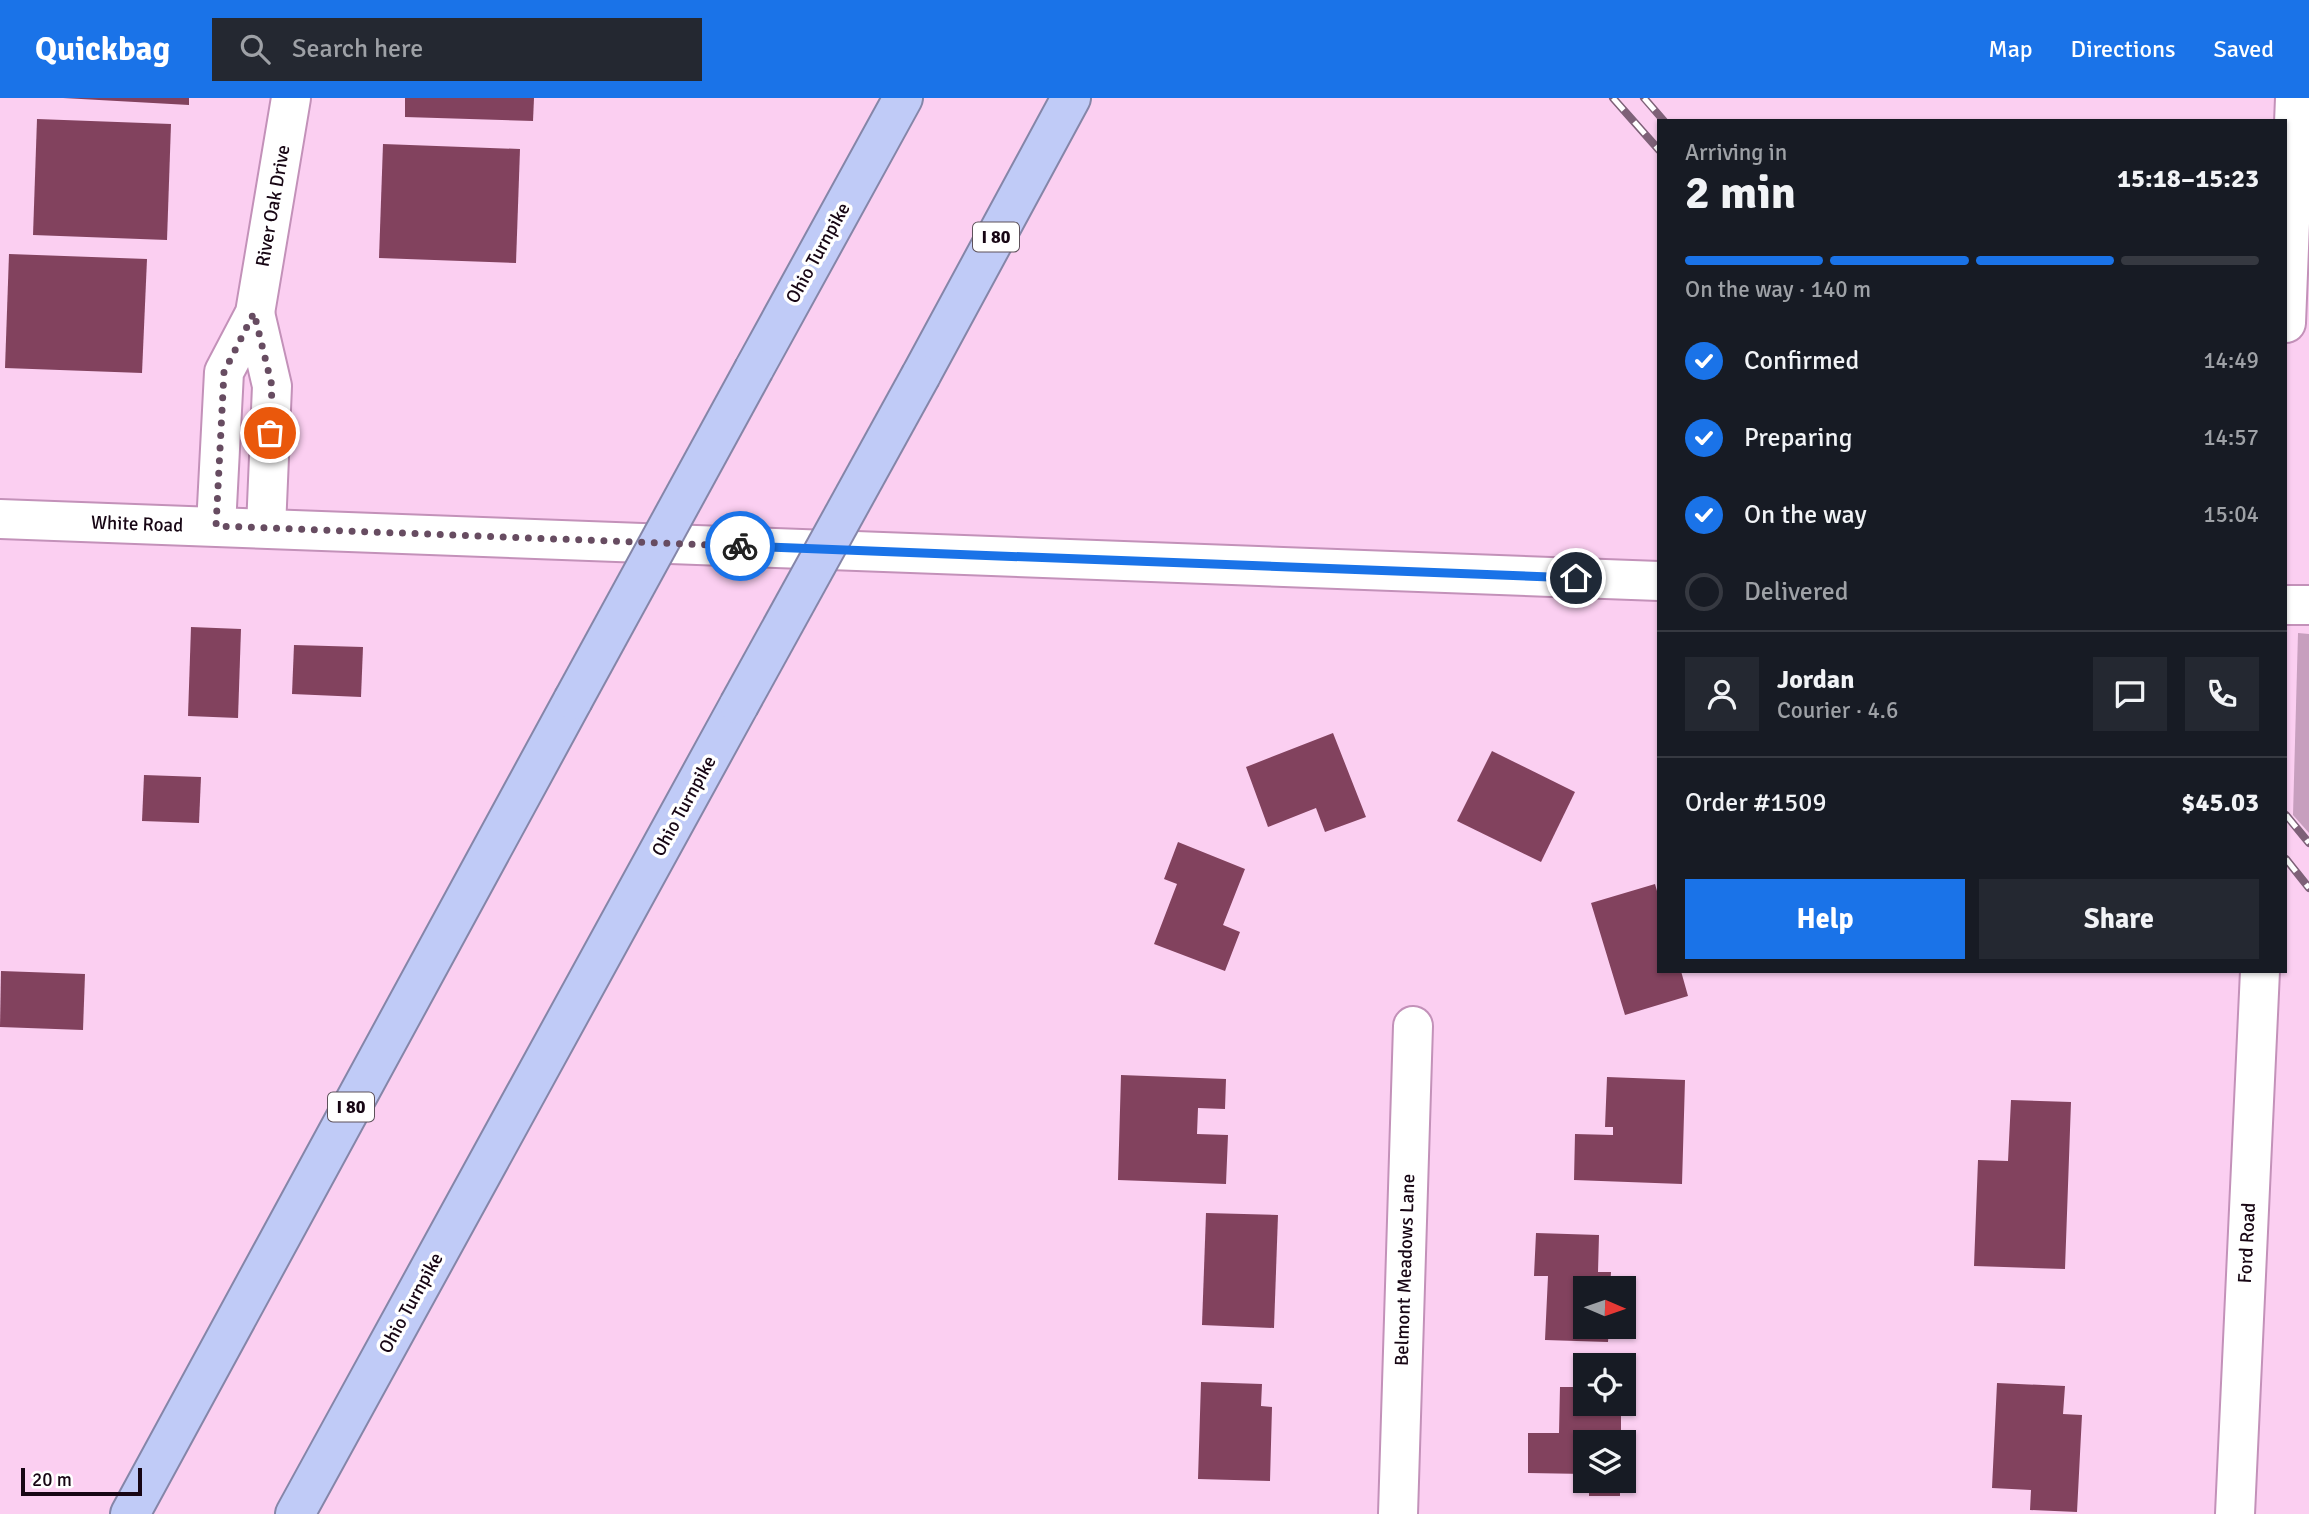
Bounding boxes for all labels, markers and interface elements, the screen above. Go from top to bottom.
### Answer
search box [212,18,702,81]
text: Quickbag [35,29,170,70]
icon: search [236,30,274,68]
text: Search here [292,33,423,65]
text: Map [1988,34,2033,64]
text: Directions [2071,34,2176,64]
text: Saved [2214,34,2274,64]
text: Arriving in [1685,138,1787,167]
street label: River Oak Drive [250,143,296,269]
text: 15:18–15:23 [2117,163,2259,195]
text: 2 min [1685,165,1796,221]
street label: Ohio Turnpike [780,198,856,308]
road number: I 80 [973,222,1019,252]
text: On the way · 140 m [1685,275,1871,304]
icon: check [1685,342,1723,380]
text: Confirmed [1744,345,1859,377]
text: 14:49 [2203,346,2259,375]
pin [240,403,300,463]
icon: bag [251,414,289,452]
icon: check [1685,419,1723,457]
text: Preparing [1744,422,1852,454]
text: 14:57 [2203,423,2259,452]
icon: check [1685,496,1723,534]
text: On the way [1744,499,1867,531]
text: 15:04 [2203,500,2259,529]
street label: White Road [90,510,184,538]
courier [705,511,775,581]
icon: bike [721,527,759,565]
pin [1546,548,1606,608]
icon: home [1557,559,1595,597]
text: Delivered [1744,576,1849,608]
button: person [1685,657,1759,731]
button: chat [2093,657,2167,731]
button: phone [2185,657,2259,731]
text: Jordan [1777,664,1854,696]
text: Courier · 4.6 [1777,696,1898,725]
street label: Ohio Turnpike [646,751,722,861]
text: Order #1509 [1685,787,1826,819]
text: $45.03 [2181,787,2259,819]
button: Help [1685,879,1965,959]
button: Share [1979,879,2259,959]
road number: I 80 [328,1092,374,1122]
street label: Belmont Meadows Lane [1390,1173,1420,1367]
street label: Ford Road [2233,1202,2261,1284]
street label: Ohio Turnpike [373,1248,449,1358]
north arrow [1573,1276,1636,1339]
map controls [1573,1276,1636,1493]
button: locate [1573,1353,1636,1416]
button: layers [1573,1430,1636,1493]
scale bar [21,1465,142,1497]
text: 20 m [32,1468,72,1492]

